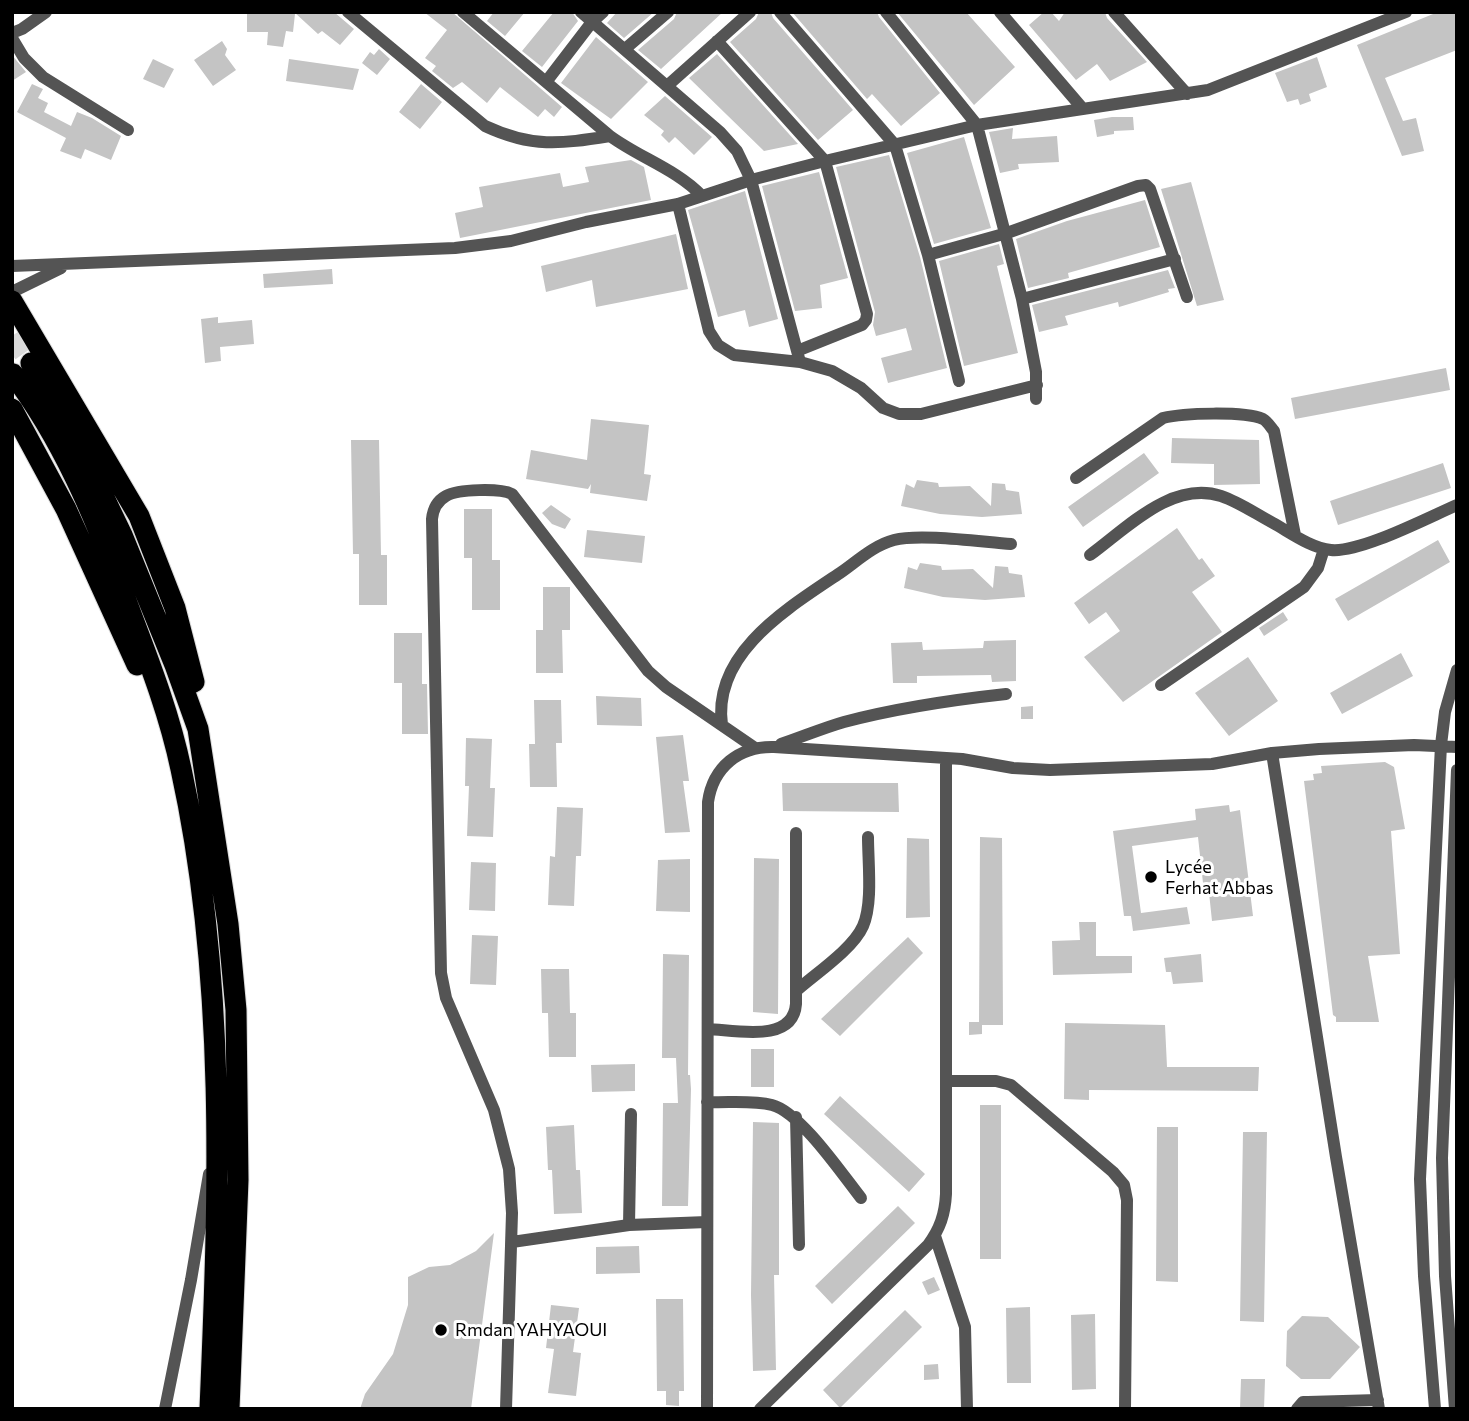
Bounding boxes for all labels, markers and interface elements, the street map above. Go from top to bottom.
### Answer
place label: Lycée Ferhat Abbas [1165,856,1273,898]
marker: Lycée Ferhat Abbas [1143,869,1159,885]
place label: Rmdan YAHYAOUI [455,1319,607,1341]
marker: Rmdan YAHYAOUI [433,1322,449,1338]

